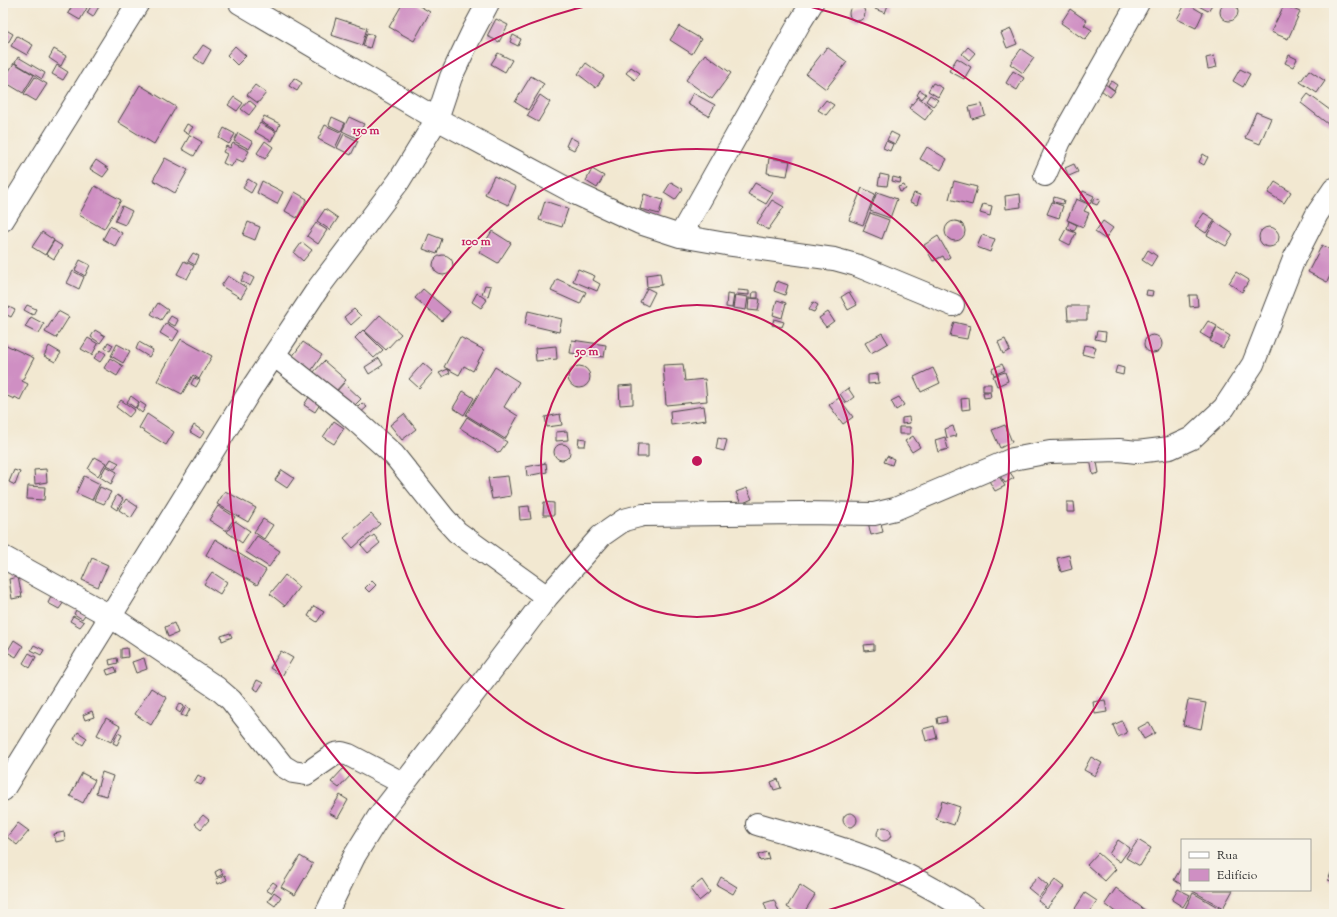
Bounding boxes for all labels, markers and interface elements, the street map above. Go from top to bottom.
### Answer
text: 150 m [351,122,380,140]
text: 100 m [460,233,491,251]
text: 50 m [575,343,599,361]
centre of rings [690,454,704,468]
legend [1181,839,1311,891]
text: Rua [1217,847,1238,865]
text: Edifício [1217,867,1258,885]

